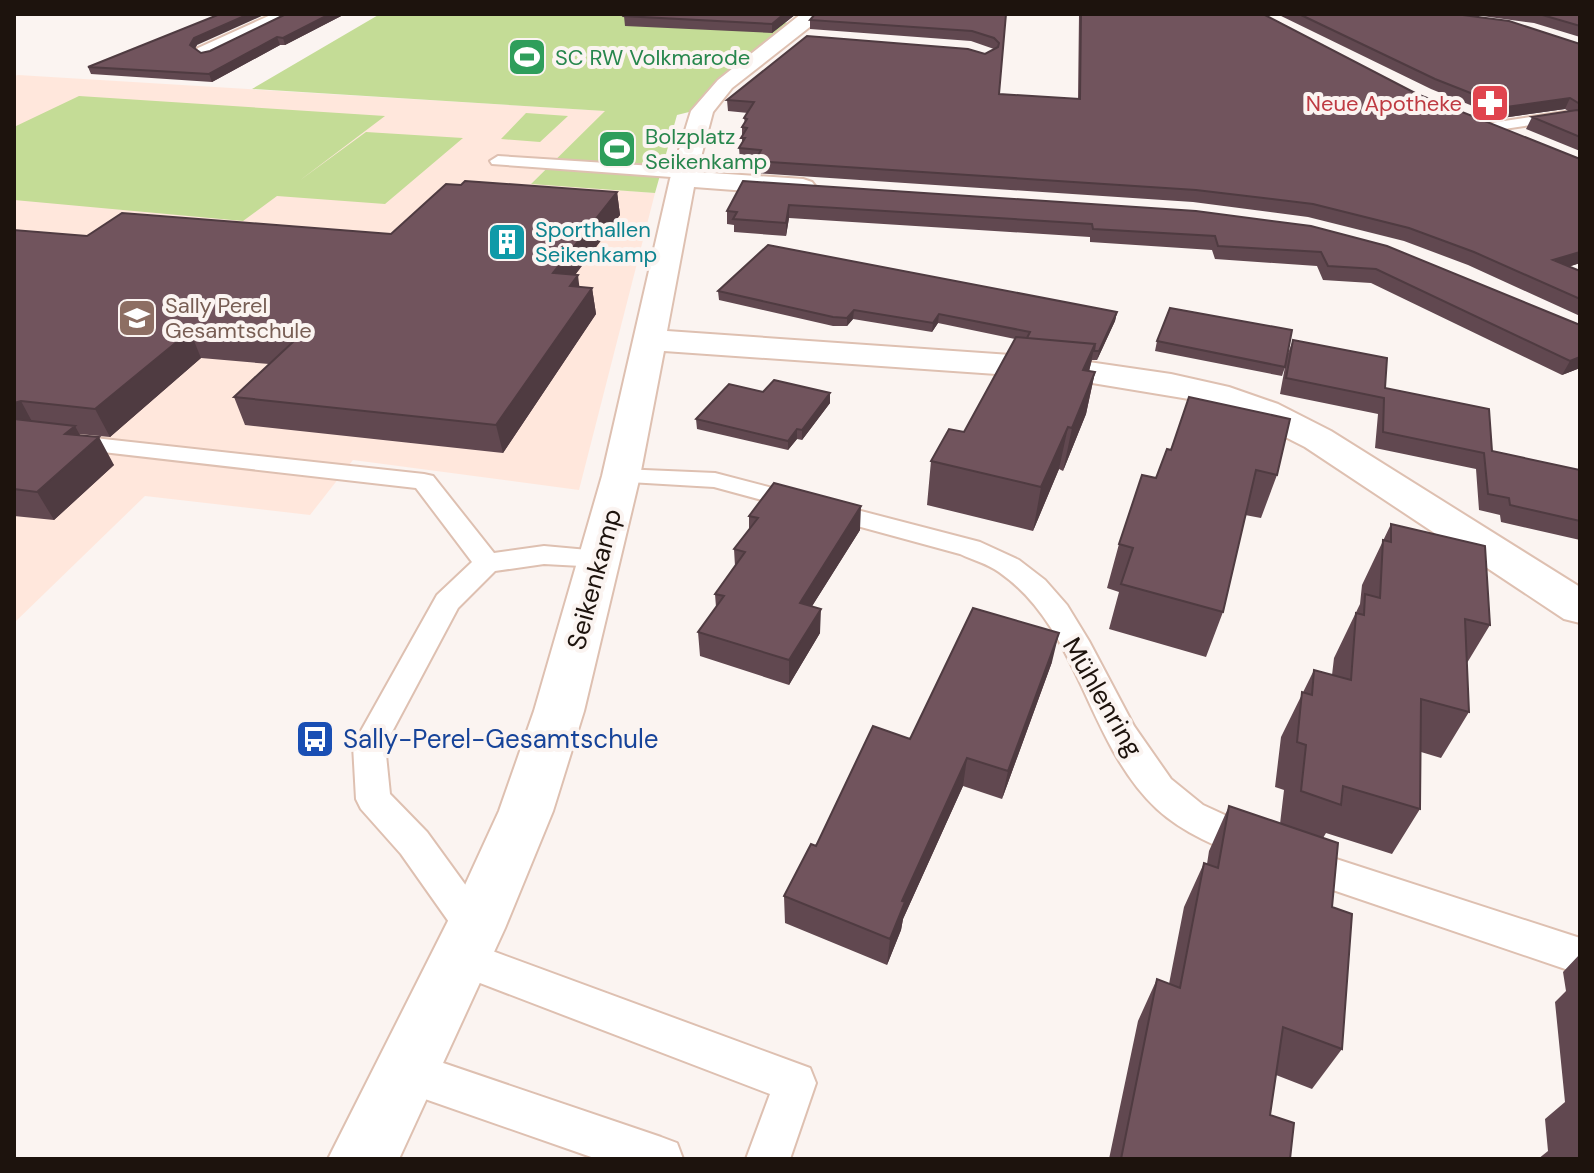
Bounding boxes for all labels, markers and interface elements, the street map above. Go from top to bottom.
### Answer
sports icon: SC RW Volkmarode [506,36,548,78]
place label: SC RW Volkmarode [555,43,750,72]
pharmacy icon: Neue Apotheke [1469,82,1511,124]
place label: Neue Apotheke [1306,89,1462,118]
place label: Bolzplatz Seikenkamp [645,122,767,176]
sports icon: Bolzplatz Seikenkamp [596,128,638,170]
place label: Sporthallen Seikenkamp [535,215,657,269]
building icon: Sporthallen Seikenkamp [486,221,528,263]
place label: Sally Perel Gesamtschule [165,291,312,345]
school or university icon: Sally Perel Gesamtschule [116,297,158,339]
street label: Seikenkamp [559,505,629,653]
street label: Mühlenring [1055,631,1151,763]
bus stop icon: Sally-Perel-Gesamtschule [294,718,336,760]
place label: Sally-Perel-Gesamtschule [343,722,659,756]

